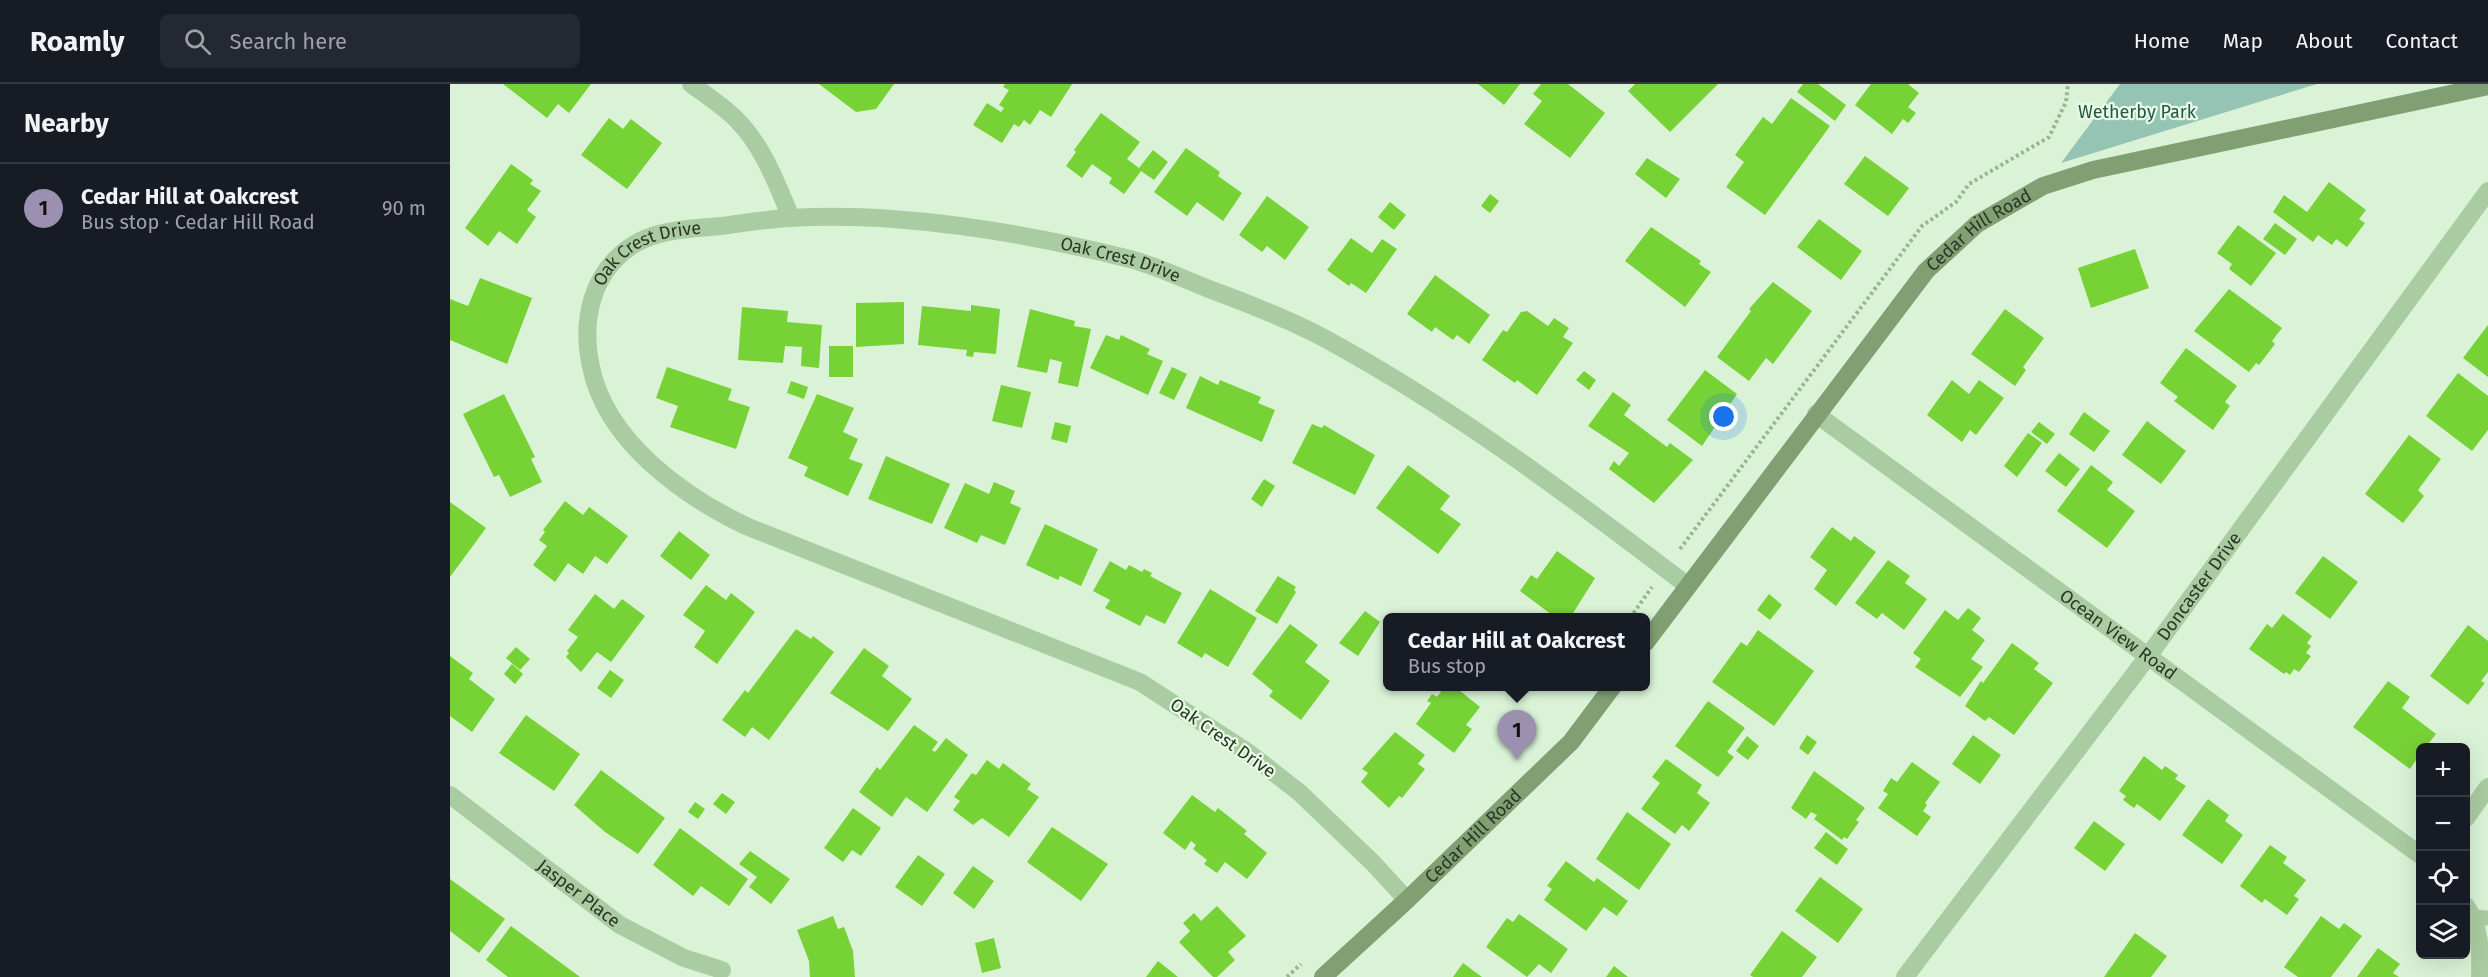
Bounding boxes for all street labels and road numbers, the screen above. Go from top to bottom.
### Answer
street label: Cedar Hill Road [1922,184,2035,276]
street label: Oak Crest Drive [588,217,702,290]
street label: Oak Crest Drive [1058,232,1184,287]
street label: Doncaster Drive [2152,528,2246,645]
street label: Ocean View Road [2055,584,2181,685]
street label: Oak Crest Drive [1166,693,1280,783]
street label: Cedar Hill Road [1420,784,1526,888]
street label: Jasper Place [533,855,625,932]

